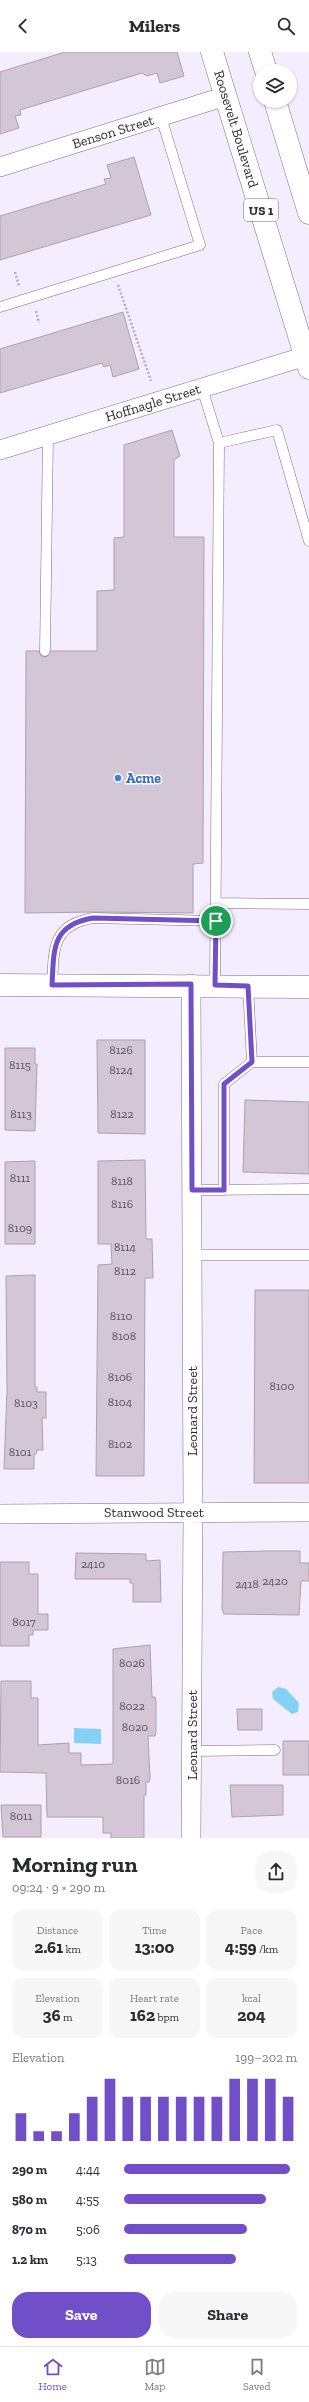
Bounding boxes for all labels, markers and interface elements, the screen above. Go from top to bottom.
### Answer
icon: back [12,15,34,37]
text: Milers [129,15,180,37]
icon: search [275,15,297,37]
map controls [253,64,297,108]
button: layers [253,64,297,108]
street label: Roosevelt Boulevard [210,68,262,190]
street label: Benson Street [70,111,157,152]
road number: US 1 [244,199,278,221]
street label: Hoffnagle Street [103,380,204,426]
place label: Acme [126,770,161,787]
marker: Acme [113,773,123,783]
pin [199,904,233,938]
icon: arrive [205,910,227,932]
house number: 8126 [109,1043,133,1057]
house number: 8115 [9,1058,31,1072]
house number: 8124 [109,1063,133,1077]
house number: 8113 [10,1107,32,1121]
house number: 8122 [110,1107,134,1121]
house number: 8111 [10,1171,31,1185]
house number: 8118 [111,1174,133,1188]
house number: 8116 [111,1197,133,1211]
house number: 8109 [8,1221,32,1235]
house number: 8114 [114,1240,137,1254]
house number: 8112 [114,1264,136,1278]
house number: 8110 [110,1309,132,1323]
house number: 8108 [112,1329,136,1343]
street label: Leonard Street [184,1365,201,1456]
house number: 8106 [108,1370,132,1384]
house number: 8100 [270,1379,295,1393]
house number: 8104 [108,1395,133,1409]
house number: 8103 [14,1396,38,1410]
house number: 8102 [108,1437,132,1451]
house number: 8101 [9,1445,32,1459]
street label: Stanwood Street [104,1504,205,1521]
house number: 2410 [81,1557,105,1571]
house number: 2420 [262,1574,288,1588]
house number: 2418 [235,1577,259,1591]
house number: 8017 [12,1615,36,1629]
house number: 8026 [119,1656,145,1670]
street label: Leonard Street [184,1689,201,1780]
house number: 8022 [119,1699,145,1713]
house number: 8020 [122,1720,148,1734]
house number: 8016 [116,1773,140,1787]
house number: 8011 [10,1809,33,1823]
text: Morning run [12,1851,138,1878]
button: share [255,1851,297,1893]
text: 09:24 · 9 × 290 m [12,1880,105,1895]
text: Distance [37,1924,78,1937]
text: Time [142,1924,167,1937]
text: Pace [241,1924,262,1937]
text: 2.61 [34,1937,63,1957]
text: 13:00 [135,1937,174,1957]
text: 4:59 [225,1937,257,1957]
text: km [63,1943,81,1956]
text: /km [257,1943,278,1956]
text: Elevation [35,1992,80,2005]
text: Heart rate [130,1992,179,2005]
text: kcal [242,1992,261,2005]
text: 36 [42,2005,61,2025]
text: 162 [130,2005,155,2025]
text: 204 [237,2005,266,2025]
text: m [61,2011,73,2024]
text: bpm [155,2011,179,2024]
text: Elevation [12,2050,64,2065]
text: 199–202 m [235,2050,297,2065]
text: 290 m [12,2162,47,2177]
text: 4:44 [76,2162,100,2177]
text: 580 m [12,2192,47,2207]
text: 4:55 [76,2192,99,2207]
text: 870 m [12,2222,47,2237]
text: 5:06 [76,2222,100,2237]
text: 1.2 km [12,2252,48,2267]
text: 5:13 [76,2252,97,2267]
button: Save [12,2292,151,2338]
button: Share [159,2292,297,2338]
tab: Home [39,2356,67,2393]
tab: Map [144,2356,166,2393]
tab: Saved [243,2356,270,2393]

